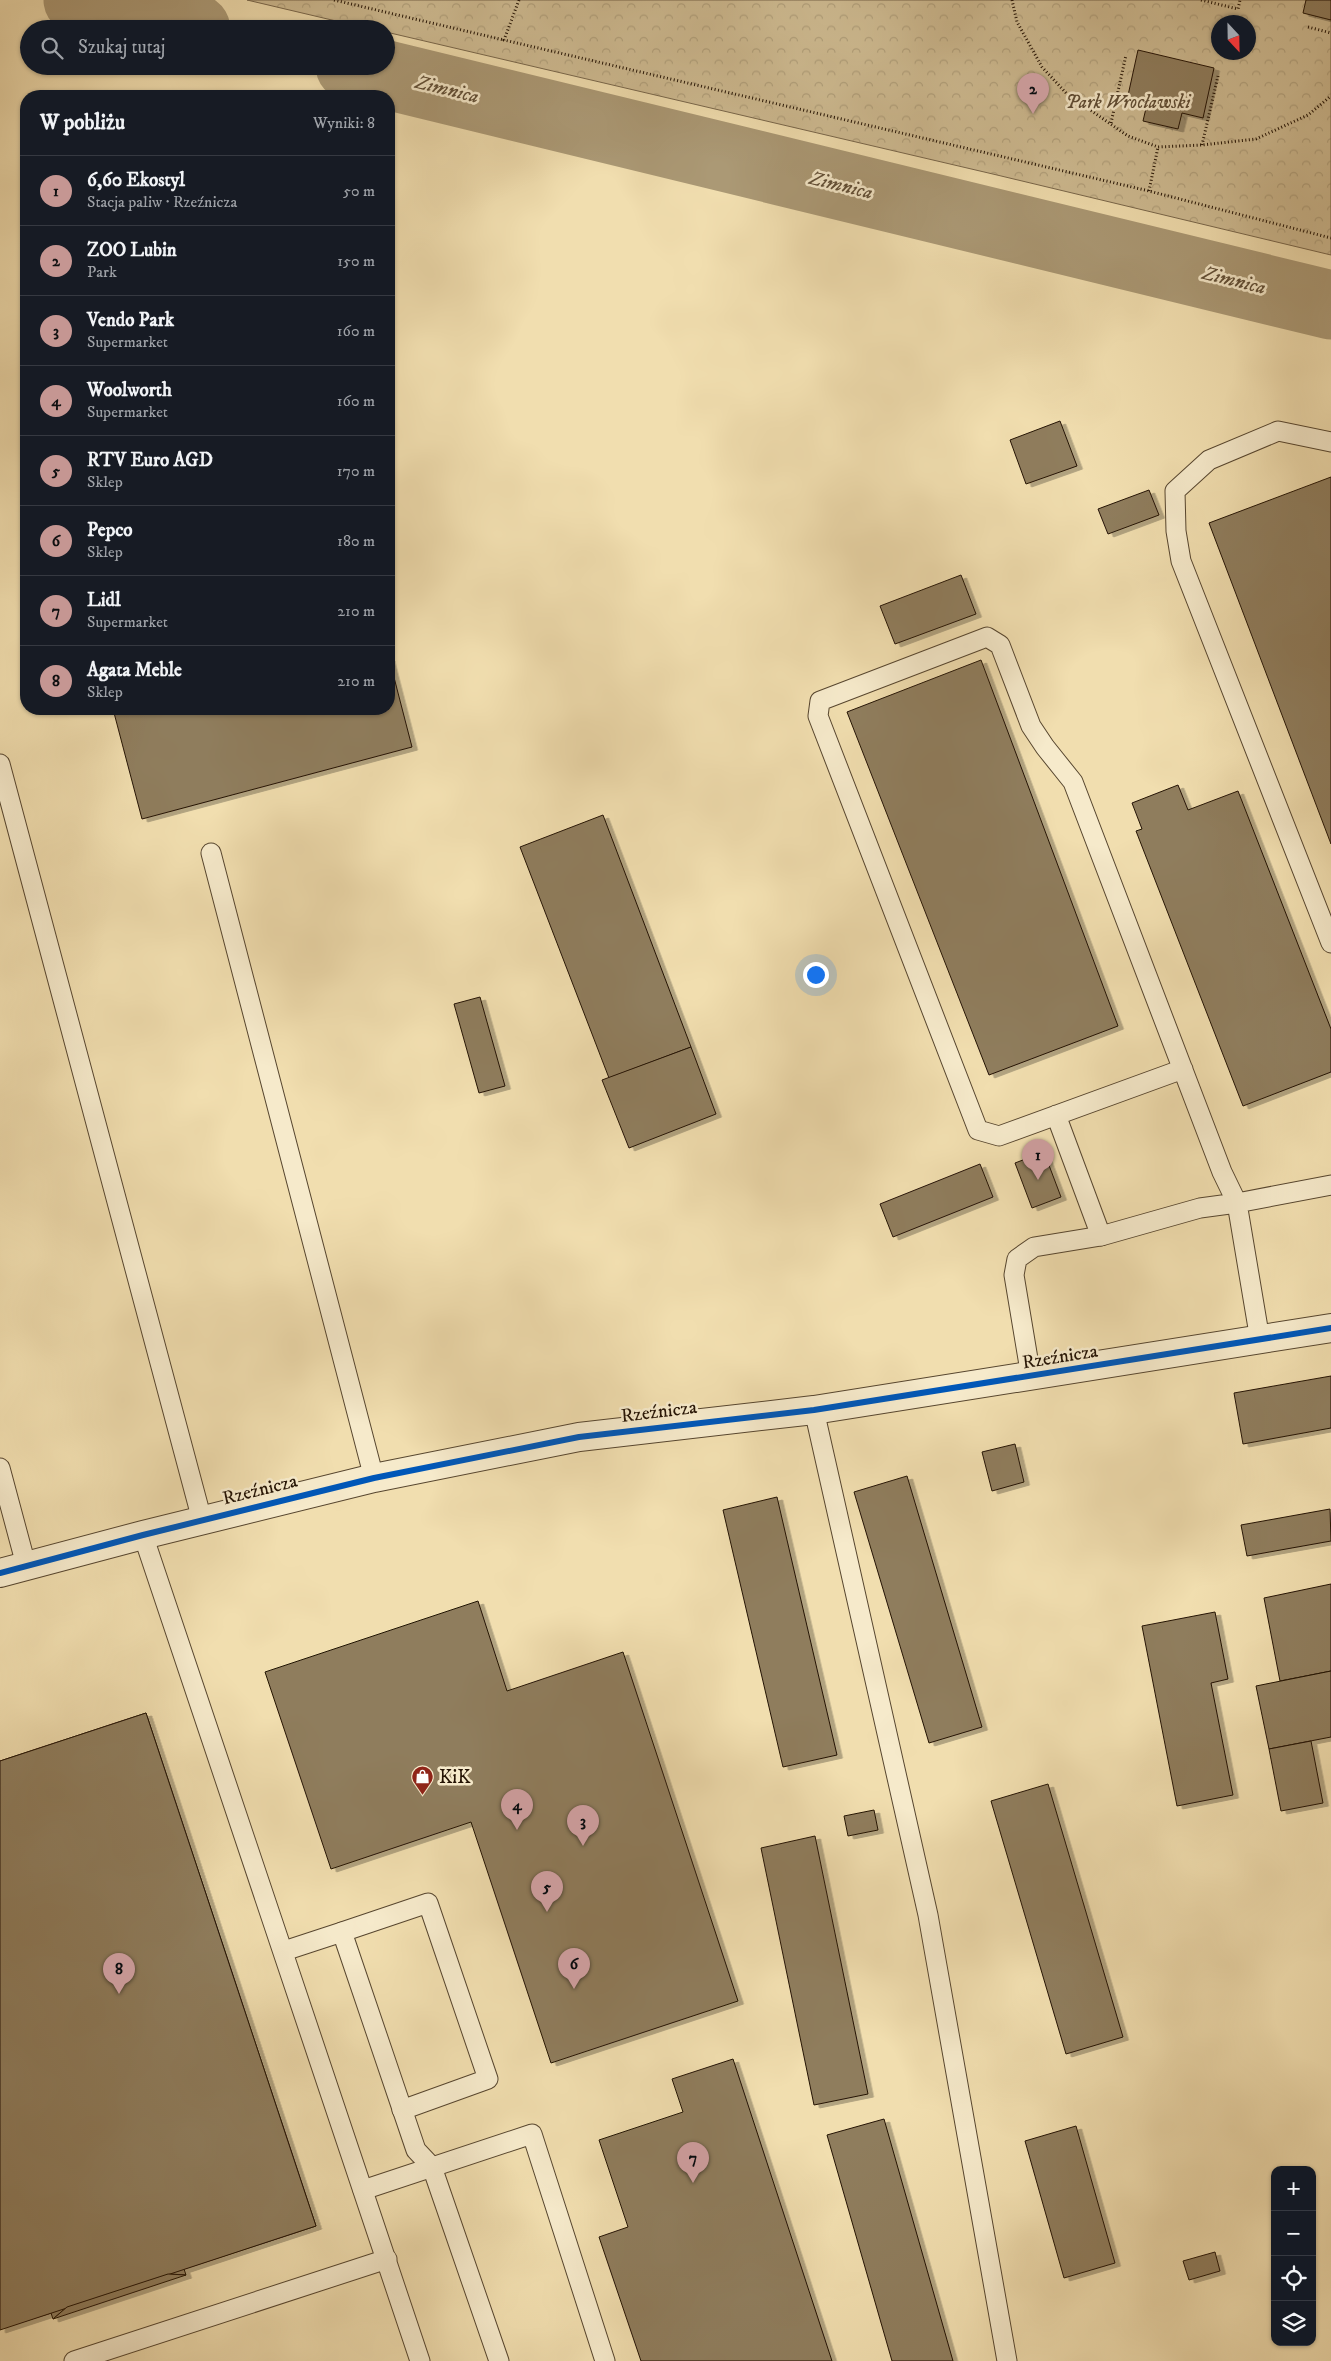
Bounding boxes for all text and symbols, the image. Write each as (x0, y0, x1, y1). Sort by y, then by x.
north arrow (1211, 15, 1256, 60)
search box (20, 20, 395, 75)
icon: search (38, 34, 66, 62)
text: Szukaj tutaj (78, 36, 165, 59)
water label: Zimnica (412, 70, 481, 110)
pin: 2 (1017, 73, 1049, 114)
park label: Park Wrocławski (1066, 91, 1191, 114)
text: W pobliżu (40, 110, 125, 136)
text: Wyniki: 8 (313, 113, 375, 133)
water label: Zimnica (806, 166, 875, 206)
text: 6,60 Ekostyl (87, 169, 185, 192)
text: 1 (53, 181, 59, 201)
text: 50 m (343, 181, 375, 201)
text: Stacja paliw · Rzeźnicza (87, 192, 237, 212)
text: ZOO Lubin (87, 239, 177, 262)
text: 2 (52, 251, 60, 271)
text: 150 m (337, 251, 375, 271)
water label: Zimnica (1199, 261, 1268, 301)
text: Park (87, 262, 117, 282)
text: Vendo Park (87, 309, 174, 332)
text: 3 (53, 321, 59, 341)
text: 160 m (337, 321, 375, 341)
text: Supermarket (87, 332, 168, 352)
text: Woolworth (87, 379, 172, 402)
text: 4 (51, 391, 61, 411)
text: 160 m (337, 391, 375, 411)
text: Supermarket (87, 402, 168, 422)
text: RTV Euro AGD (87, 449, 213, 472)
text: 5 (52, 461, 60, 481)
text: 170 m (337, 461, 375, 481)
text: Sklep (87, 472, 123, 492)
text: Pepco (87, 519, 133, 542)
text: 6 (52, 531, 60, 551)
text: 180 m (337, 531, 375, 551)
text: Sklep (87, 542, 123, 562)
text: Lidl (87, 589, 121, 612)
text: 7 (52, 601, 60, 621)
text: 210 m (337, 601, 375, 621)
text: Supermarket (87, 612, 168, 632)
text: Agata Meble (87, 659, 182, 682)
text: 8 (52, 671, 60, 691)
text: 210 m (337, 671, 375, 691)
text: Sklep (87, 682, 123, 702)
your location (803, 962, 829, 988)
pin: 1 (1022, 1139, 1054, 1180)
street label: Rzeźnicza (1021, 1340, 1099, 1374)
street label: Rzeźnicza (620, 1396, 698, 1428)
street label: Rzeźnicza (220, 1470, 300, 1510)
shop icon: KiK (411, 1765, 435, 1796)
place label: KiK (439, 1766, 471, 1789)
pin: 4 (501, 1789, 533, 1830)
pin: 3 (567, 1805, 599, 1846)
pin: 5 (531, 1871, 563, 1912)
pin: 6 (558, 1948, 590, 1989)
pin: 8 (103, 1953, 135, 1994)
pin: 7 (677, 2142, 709, 2183)
map controls (1271, 2166, 1316, 2346)
button: + (1271, 2166, 1316, 2211)
button: − (1271, 2211, 1316, 2256)
button: locate (1271, 2256, 1316, 2301)
button: layers (1271, 2301, 1316, 2346)

